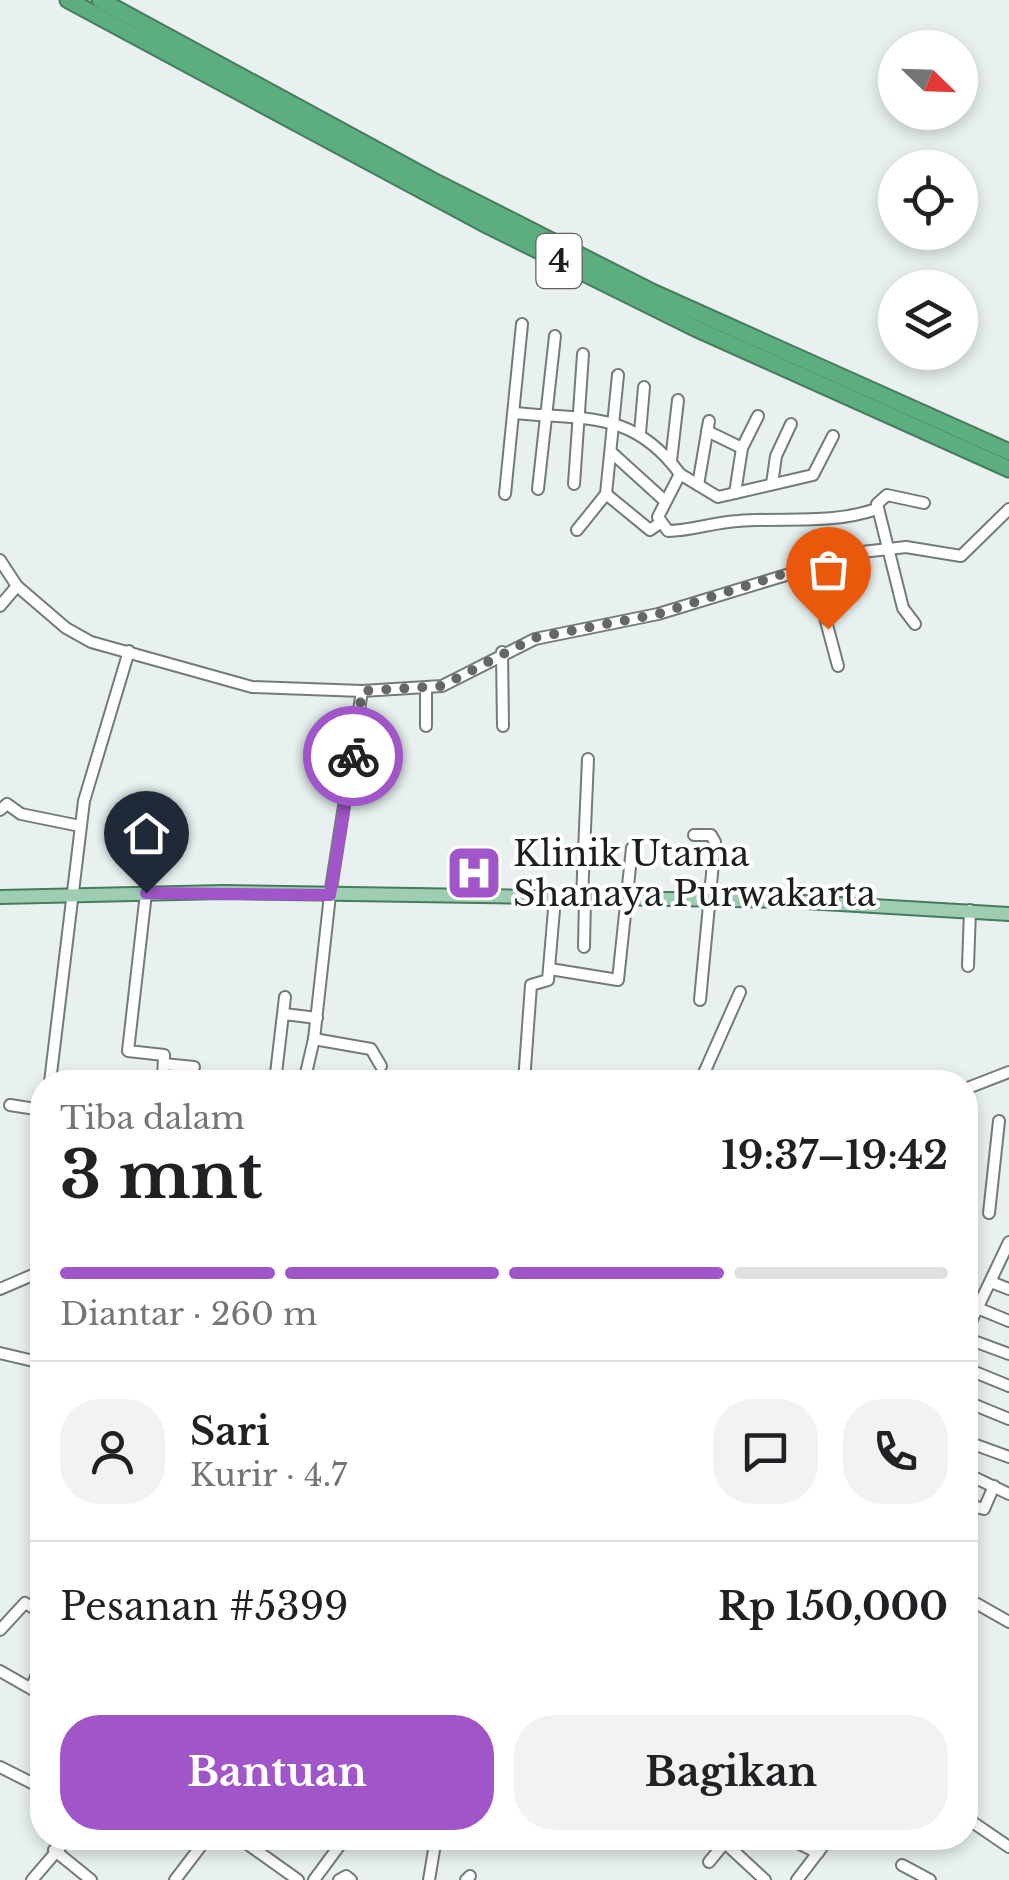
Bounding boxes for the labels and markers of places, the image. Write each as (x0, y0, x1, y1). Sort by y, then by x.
pin (786, 527, 871, 630)
pin (104, 791, 189, 894)
place label: Klinik Utama Shanaya Purwakarta (513, 832, 877, 915)
hospital icon: Klinik Utama Shanaya Purwakarta (444, 843, 504, 903)

